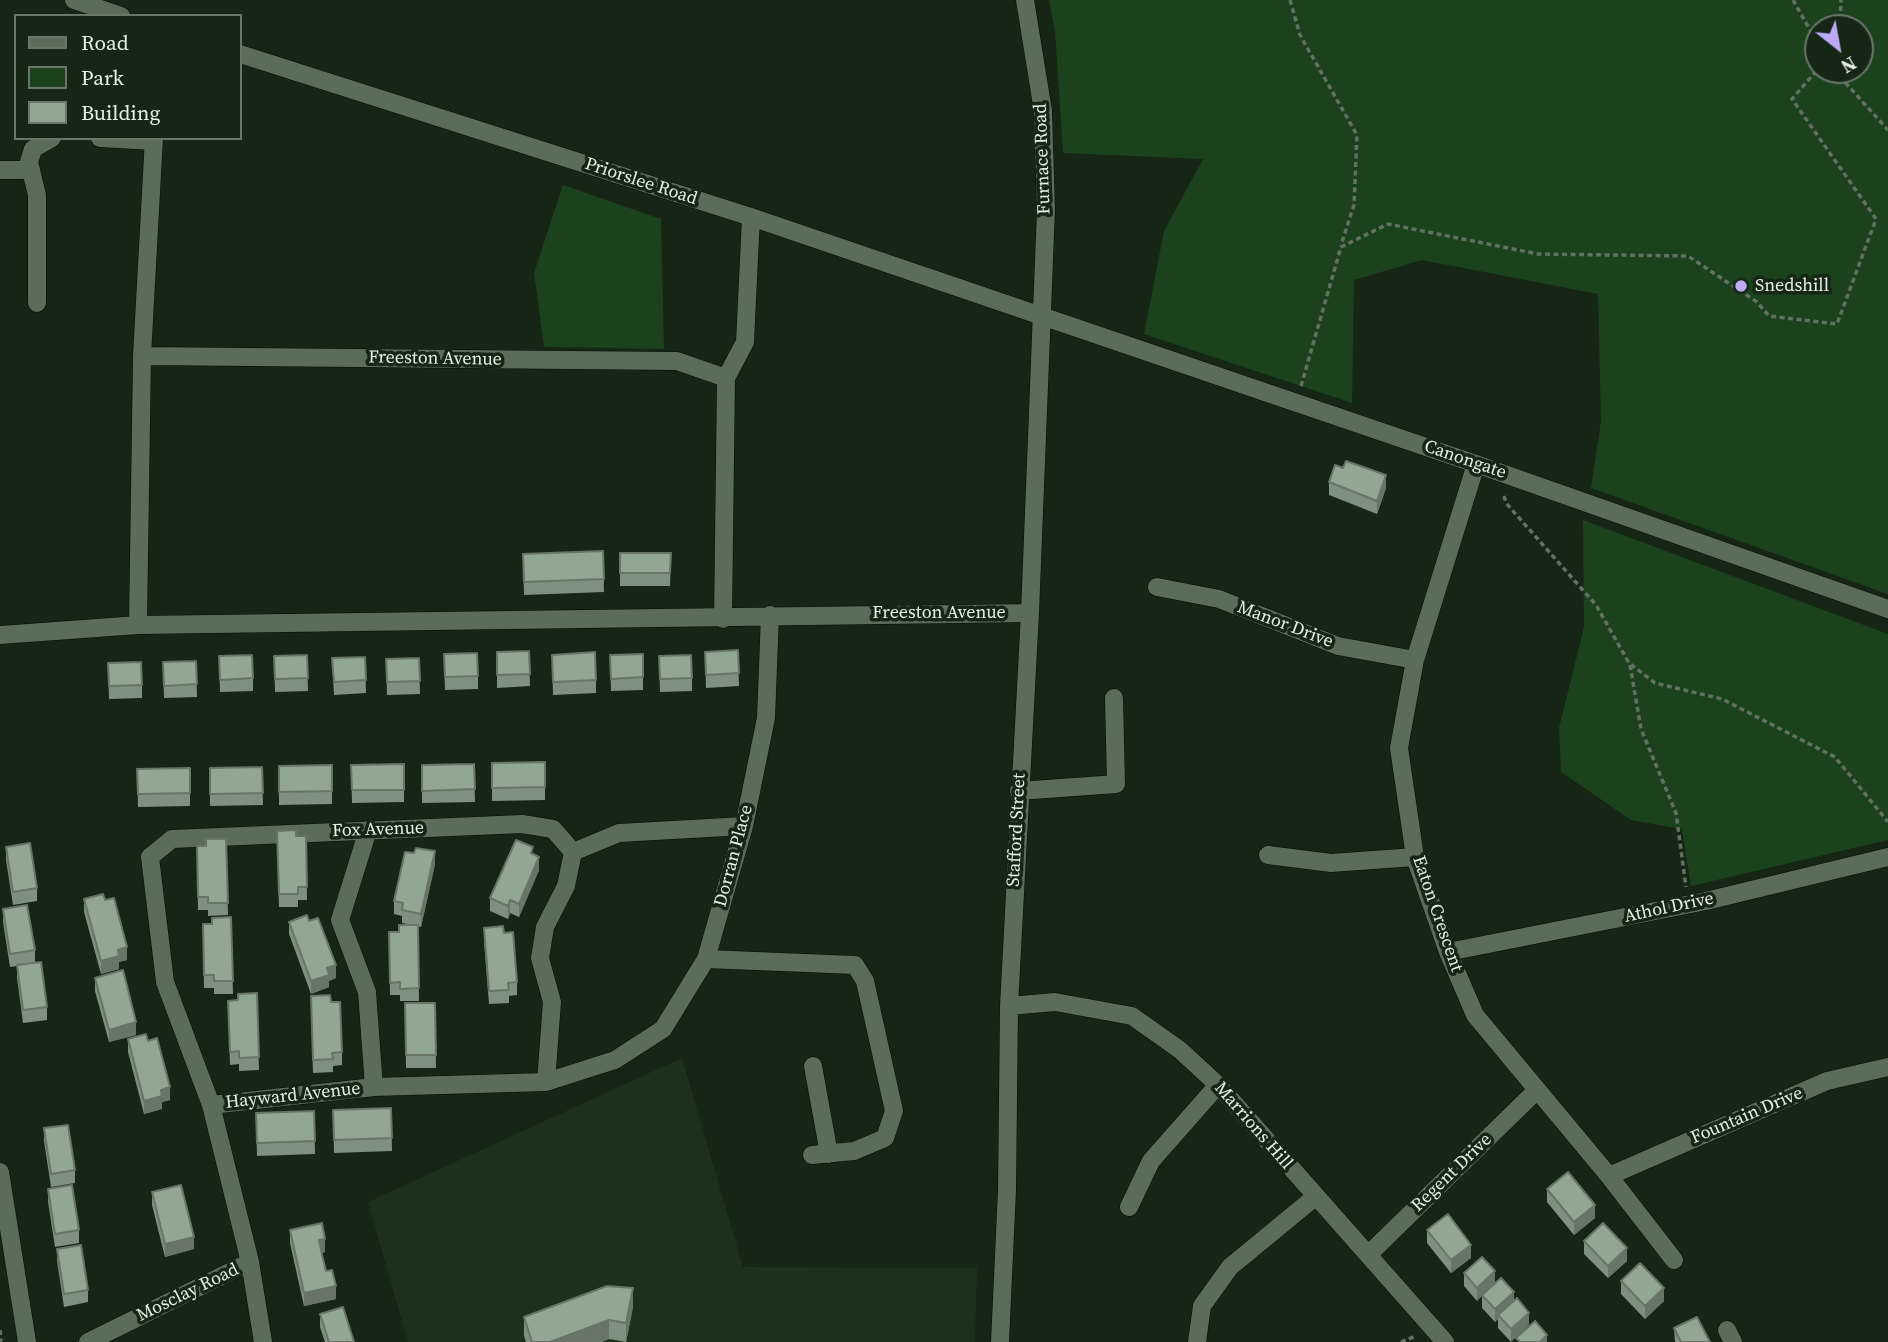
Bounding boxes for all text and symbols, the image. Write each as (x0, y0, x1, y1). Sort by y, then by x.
legend (14, 14, 242, 140)
north arrow (1804, 14, 1874, 84)
text: Road (81, 28, 129, 57)
text: N (1836, 51, 1861, 80)
text: Park (81, 63, 124, 92)
text: Building (81, 98, 160, 127)
street label: Furnace Road (1030, 103, 1056, 215)
street label: Priorslee Road (582, 154, 700, 210)
place label: Snedshill (1755, 275, 1829, 297)
marker: Snedshill (1733, 278, 1749, 294)
street label: Freeston Avenue (368, 347, 502, 371)
street label: Canongate (1421, 436, 1509, 484)
street label: Manor Drive (1234, 597, 1336, 653)
street label: Freeston Avenue (872, 602, 1006, 624)
street label: Stafford Street (1003, 773, 1031, 887)
street label: Dorran Place (710, 803, 758, 909)
street label: Fox Avenue (332, 818, 424, 842)
street label: Eaton Crescent (1407, 853, 1467, 975)
street label: Athol Drive (1622, 888, 1716, 928)
street label: Hayward Avenue (224, 1078, 362, 1114)
street label: Marrions Hill (1209, 1078, 1297, 1174)
street label: Fountain Drive (1688, 1083, 1806, 1149)
street label: Regent Drive (1407, 1129, 1497, 1217)
street label: Mosclay Road (134, 1259, 242, 1327)

